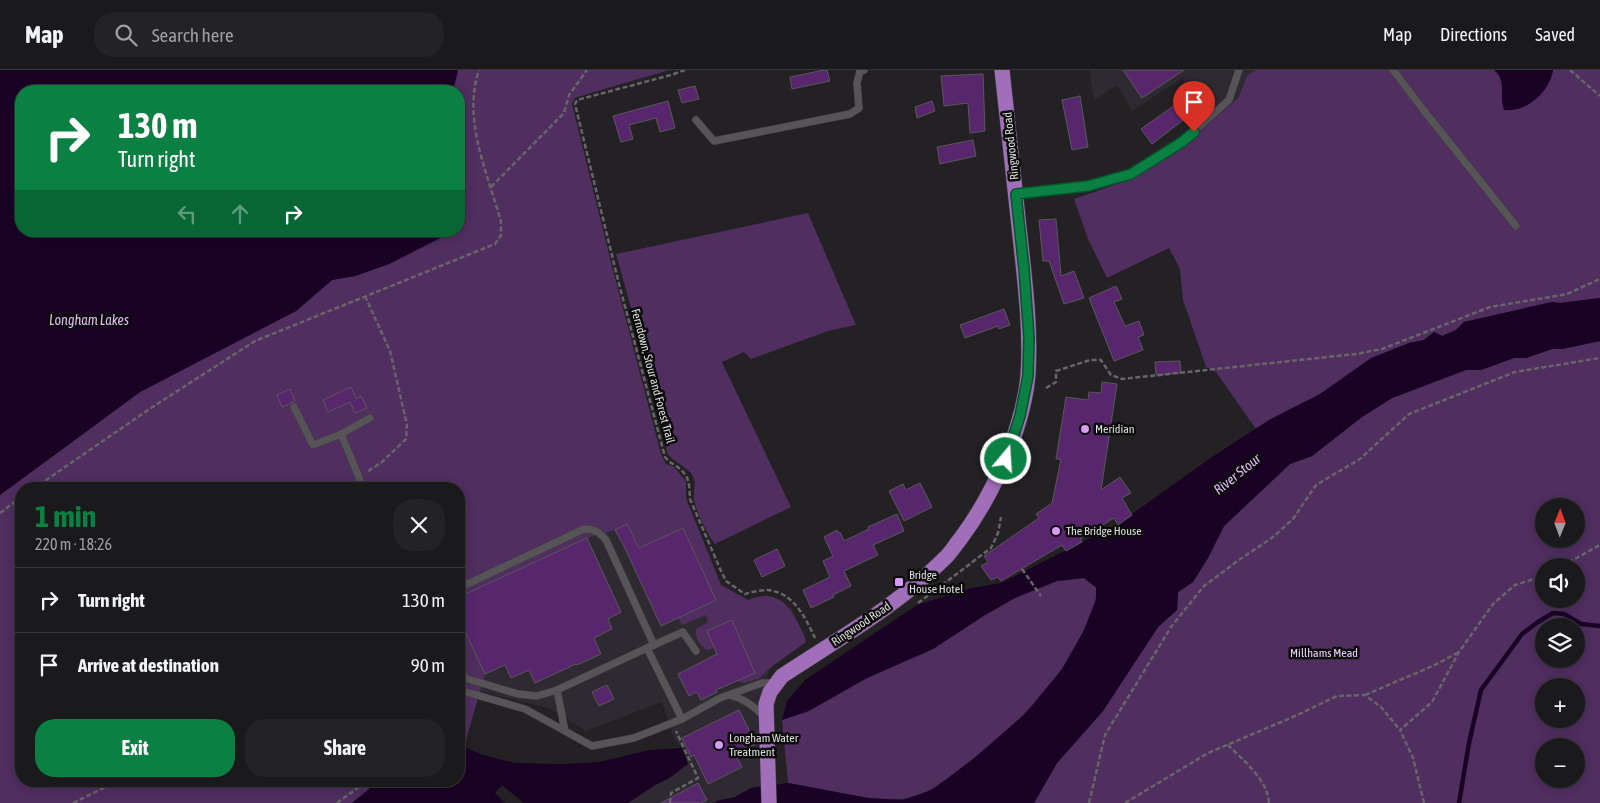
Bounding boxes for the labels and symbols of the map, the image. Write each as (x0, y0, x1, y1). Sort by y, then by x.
pin (1173, 81, 1215, 132)
street label: Ringwood Road (1000, 111, 1022, 181)
street label: Ferndown, Stour and Forest Trail (628, 307, 678, 446)
water label: Longham Lakes (49, 312, 129, 328)
place label: Meridian (1095, 422, 1135, 436)
marker: Meridian (1079, 423, 1091, 435)
position arrow (979, 432, 1031, 484)
water label: River Stour (1210, 450, 1264, 498)
north arrow (1535, 498, 1585, 548)
place label: The Bridge House (1066, 524, 1142, 538)
marker: The Bridge House (1050, 525, 1062, 537)
place label: Bridge House Hotel (909, 568, 964, 596)
marker: Bridge House Hotel (893, 576, 905, 588)
street label: Ringwood Road (829, 599, 893, 649)
park label: Millhams Mead (1290, 646, 1358, 660)
place label: Longham Water Treatment (729, 731, 799, 759)
marker: Longham Water Treatment (713, 739, 725, 751)

